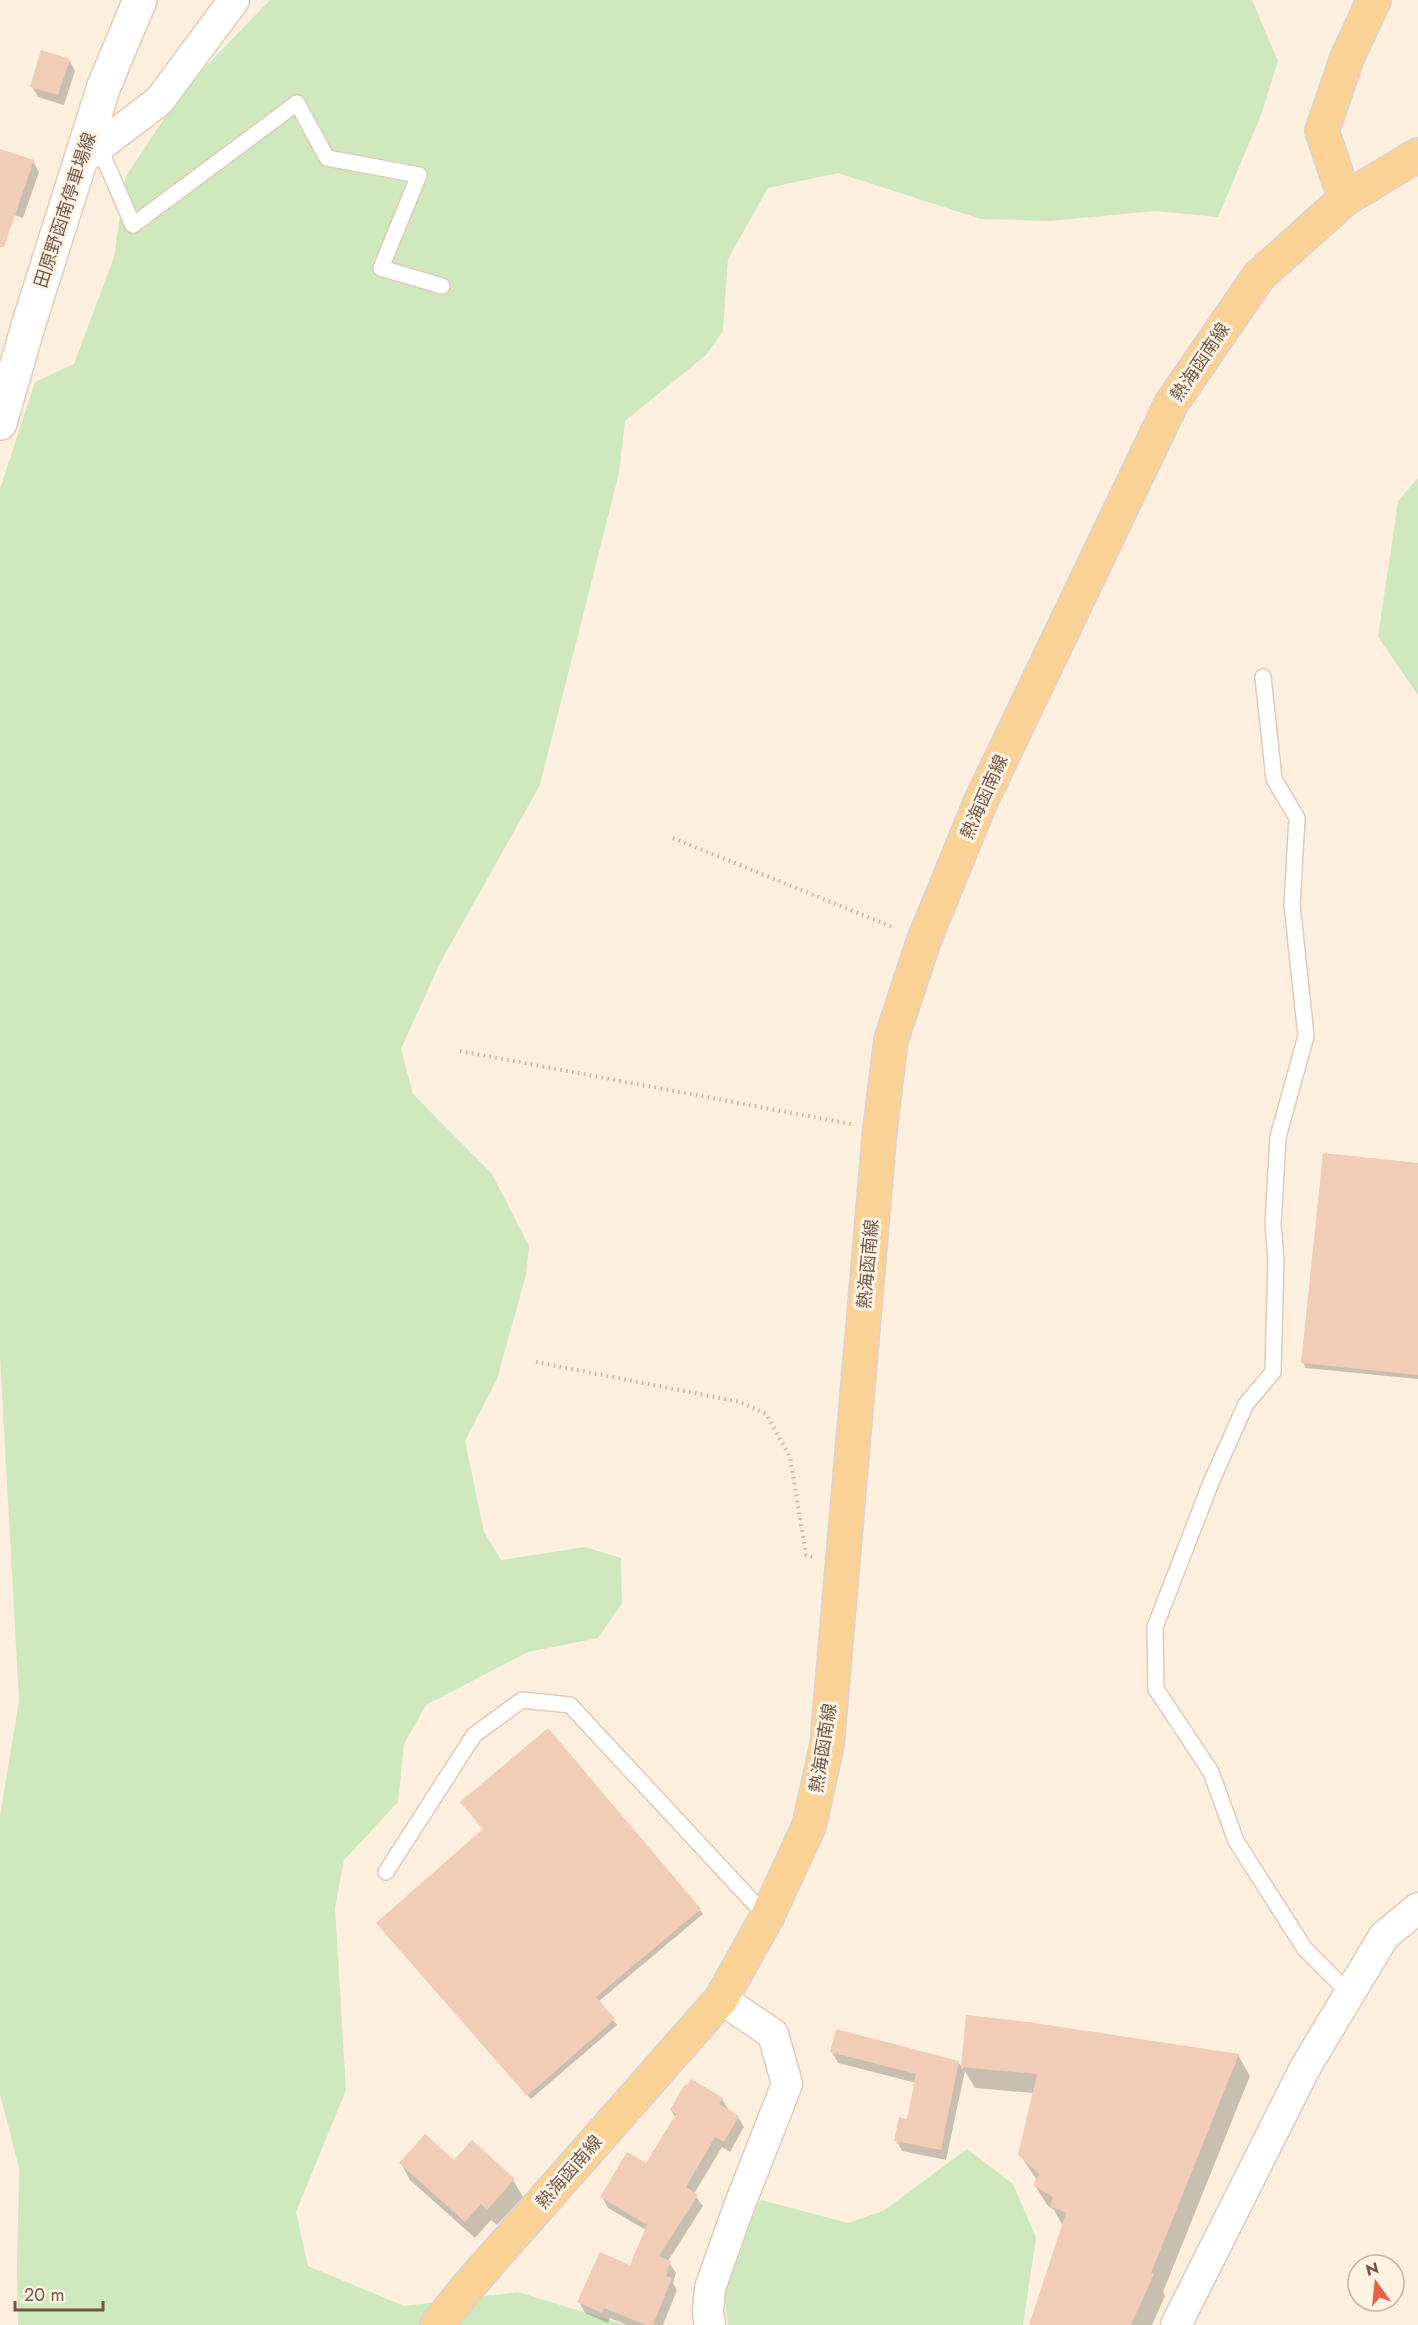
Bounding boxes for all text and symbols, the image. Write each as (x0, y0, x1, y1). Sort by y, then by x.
street label: 田原野函南停車場線 (28, 129, 102, 291)
street label: 熱海函南線 (1164, 317, 1236, 407)
street label: 熱海函南線 (954, 751, 1014, 843)
street label: 熱海函南線 (851, 1218, 885, 1310)
street label: 熱海函南線 (803, 1702, 843, 1794)
street label: 熱海函南線 (530, 2130, 608, 2214)
north arrow (1346, 2253, 1406, 2313)
text: N (1363, 2256, 1381, 2282)
scale bar (15, 2274, 104, 2312)
text: 20 m (24, 2282, 64, 2308)

